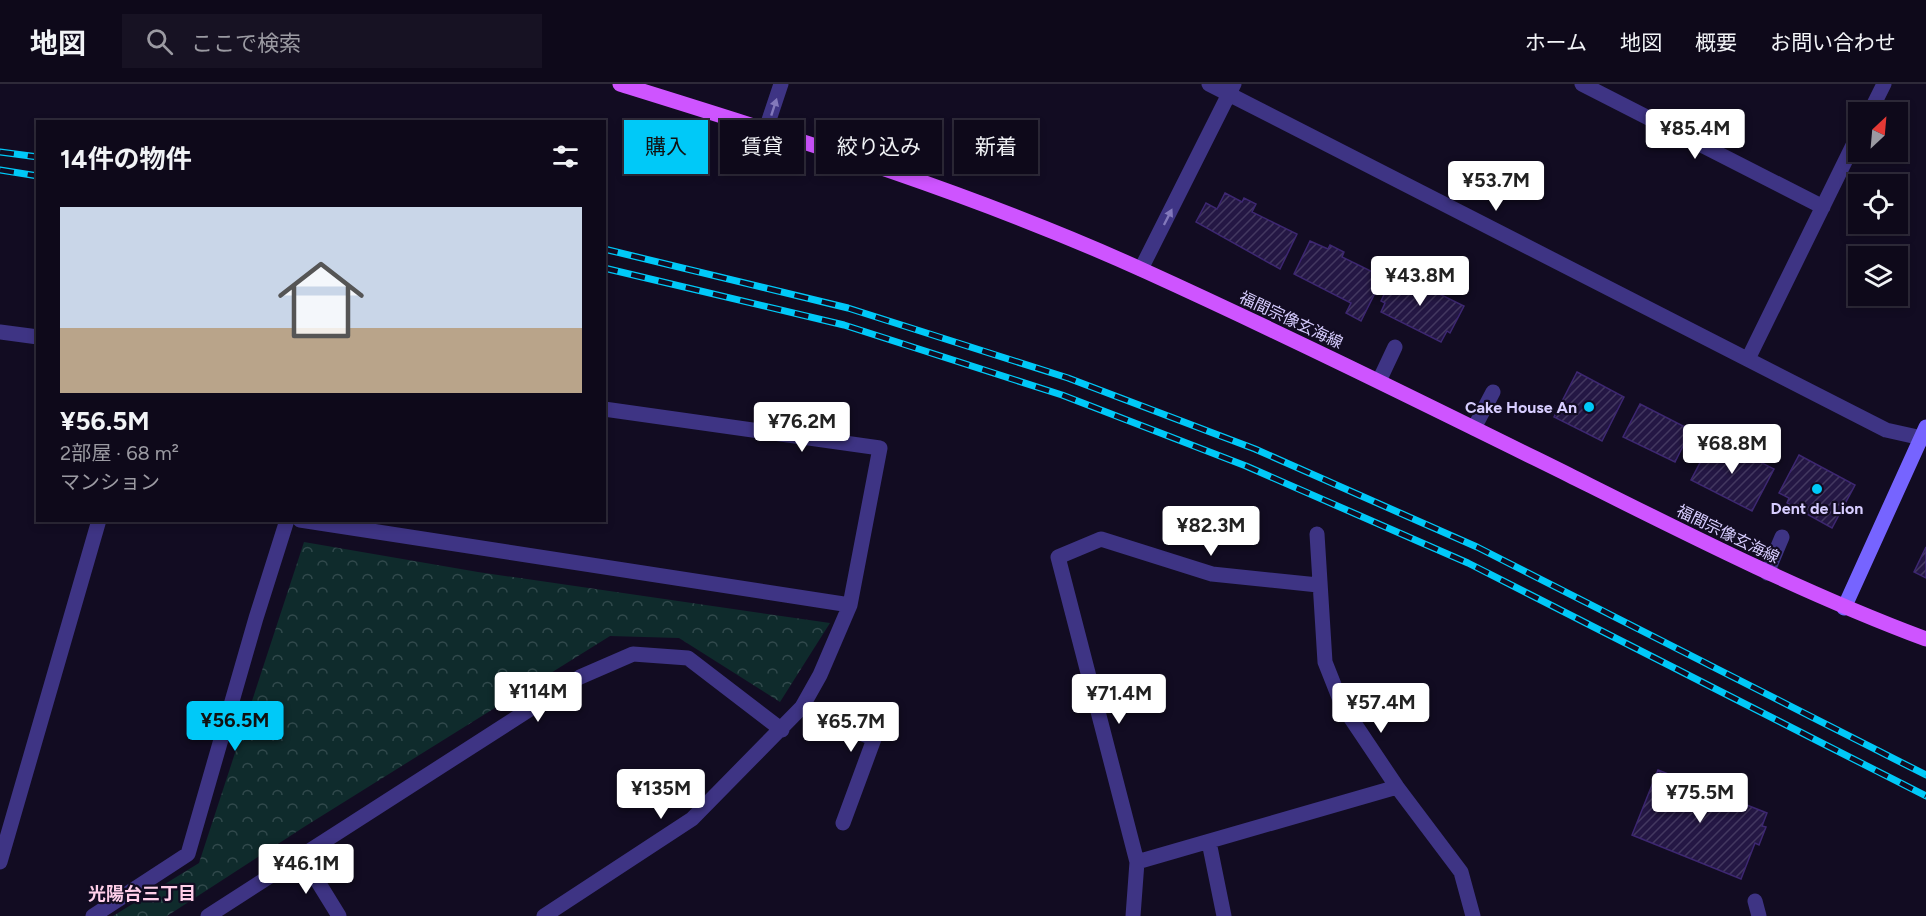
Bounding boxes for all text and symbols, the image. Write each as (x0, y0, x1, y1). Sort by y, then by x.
search box (122, 14, 542, 68)
icon: search (143, 25, 176, 58)
text: 地図 (30, 26, 86, 60)
text: ここで検索 (191, 30, 301, 57)
text: ホーム (1525, 30, 1587, 55)
text: 地図 (1620, 30, 1662, 55)
text: 概要 (1695, 30, 1737, 55)
text: お問い合わせ (1770, 30, 1896, 55)
one-way arrow (769, 98, 779, 116)
north arrow (1848, 102, 1908, 162)
map controls (1848, 102, 1908, 306)
pin: ¥85.4M (1646, 109, 1744, 160)
text: ¥85.4M (1660, 116, 1730, 140)
chip: 購入 (624, 120, 708, 174)
chip: 賃貸 (720, 120, 804, 174)
chip: 絞り込み (816, 120, 942, 174)
chip: 新着 (954, 120, 1038, 174)
icon: filters (549, 140, 582, 173)
text: 14件の物件 (60, 143, 191, 175)
pin: ¥53.7M (1447, 161, 1545, 212)
text: ¥53.7M (1462, 168, 1530, 192)
button: locate (1848, 174, 1908, 234)
one-way arrow (1163, 208, 1172, 225)
icon: home (267, 246, 375, 354)
button: layers (1848, 246, 1908, 306)
pin: ¥43.8M (1371, 256, 1469, 307)
text: ¥43.8M (1385, 263, 1455, 287)
street label: 福間宗像玄海線 (1236, 288, 1346, 352)
place label: Cake House An (1465, 398, 1577, 417)
marker: Cake House An (1582, 400, 1596, 414)
pin: ¥76.2M (753, 402, 851, 453)
text: ¥56.5M (60, 405, 150, 437)
text: ¥76.2M (768, 409, 836, 433)
pin: ¥68.8M (1683, 424, 1781, 475)
text: ¥68.8M (1697, 431, 1767, 455)
text: 2部屋 · 68 m² (60, 441, 179, 465)
text: マンション (60, 470, 160, 494)
marker: Dent de Lion (1810, 482, 1824, 496)
place label: Dent de Lion (1771, 499, 1863, 518)
street label: 福間宗像玄海線 (1673, 501, 1783, 567)
pin: ¥82.3M (1162, 506, 1260, 557)
text: ¥82.3M (1177, 513, 1245, 537)
pin: ¥114M (496, 672, 580, 723)
pin: ¥71.4M (1070, 674, 1168, 725)
text: ¥114M (509, 679, 567, 703)
text: ¥71.4M (1086, 681, 1152, 705)
pin: ¥57.4M (1332, 683, 1430, 734)
text: ¥57.4M (1346, 690, 1416, 714)
pin: ¥56.5M (186, 701, 284, 752)
pin: ¥65.7M (802, 702, 900, 753)
text: ¥56.5M (201, 708, 269, 732)
text: ¥65.7M (817, 709, 885, 733)
pin: ¥135M (619, 769, 703, 820)
pin: ¥75.5M (1651, 773, 1749, 824)
text: ¥135M (631, 776, 691, 800)
text: ¥75.5M (1666, 780, 1734, 804)
pin: ¥46.1M (257, 844, 355, 895)
text: ¥46.1M (273, 851, 339, 875)
district label: 光陽台三丁目 (88, 883, 196, 905)

